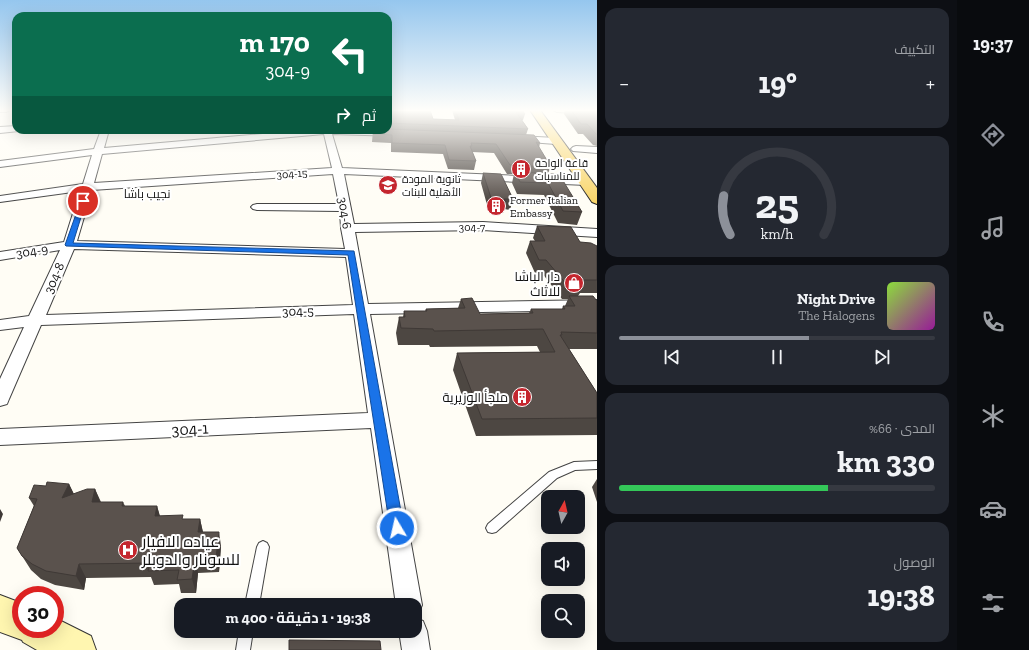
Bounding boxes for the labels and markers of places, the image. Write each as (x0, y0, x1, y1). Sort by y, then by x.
place label: قاعة الواحة للمناسبات (535, 157, 588, 183)
building icon: قاعة الواحة للمناسبات (510, 158, 532, 180)
place label: ثانوية المودة الأهلية للبنات (402, 173, 461, 199)
school or university icon: ثانوية المودة الأهلية للبنات (377, 174, 399, 196)
pin (66, 184, 100, 218)
place label: Former Italian Embassy (510, 194, 579, 220)
building icon: Former Italian Embassy (485, 195, 507, 217)
place label: دار الباشا للاثاث (515, 269, 560, 299)
shop icon: دار الباشا للاثاث (563, 272, 585, 294)
building icon: ملجأ الوزيرية (511, 386, 533, 408)
place label: ملجأ الوزيرية (443, 389, 508, 405)
place label: عياده الافيار للسونار والدوبلر (141, 532, 240, 569)
hospital icon: عياده الافيار للسونار والدوبلر (117, 539, 139, 561)

